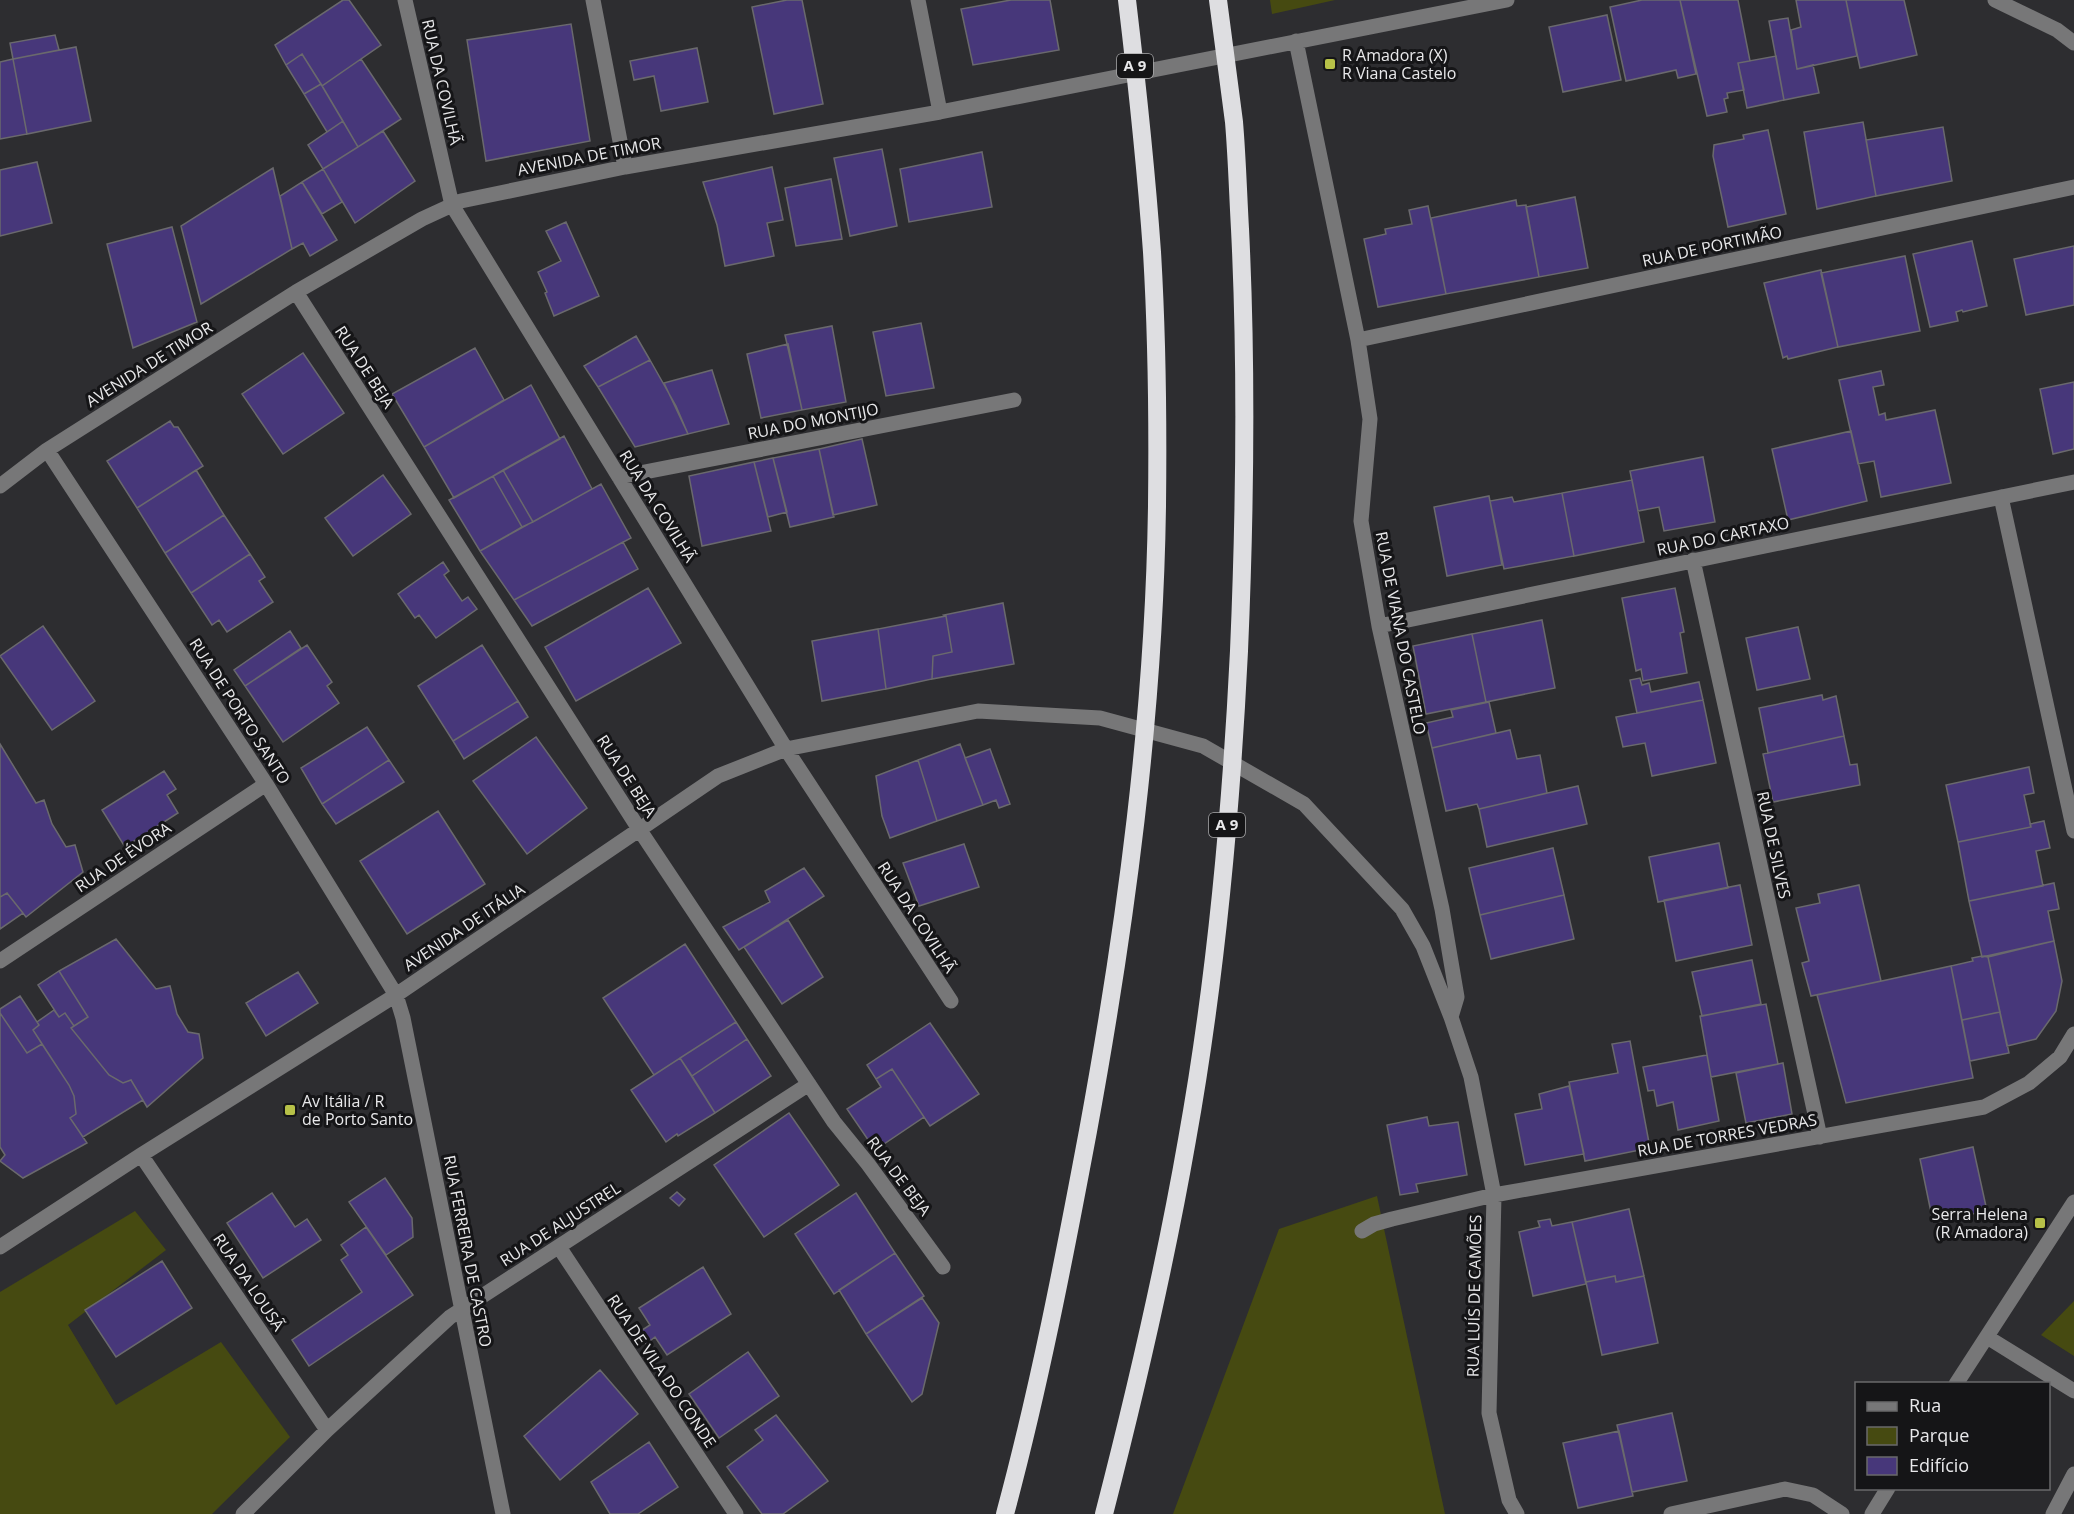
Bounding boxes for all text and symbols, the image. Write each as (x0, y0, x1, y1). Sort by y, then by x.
street label: RUA DA COVILHÃ (417, 17, 467, 148)
place label: R Amadora (X) R Viana Castelo (1342, 44, 1456, 84)
road number: A 9 (1117, 54, 1153, 78)
marker: R Amadora (X) R Viana Castelo (1323, 57, 1337, 71)
street label: AVENIDA DE TIMOR (515, 131, 663, 181)
street label: RUA DE PORTIMÃO (1640, 220, 1784, 272)
street label: AVENIDA DE TIMOR (81, 316, 217, 412)
street label: RUA DE BEJA (330, 322, 400, 413)
street label: RUA DO MONTIJO (746, 398, 880, 444)
street label: RUA DA COVILHÃ (615, 446, 702, 567)
street label: RUA DO CARTAXO (1655, 511, 1791, 561)
street label: RUA DE VIANA DO CASTELO (1370, 530, 1432, 736)
street label: RUA DE PORTO SANTO (184, 634, 296, 788)
street label: RUA DE BEJA (592, 731, 662, 822)
street label: RUA DE SILVES (1752, 789, 1796, 901)
road number: A 9 (1209, 813, 1245, 837)
street label: RUA DE ÉVORA (71, 816, 176, 897)
street label: RUA DA COVILHÃ (873, 857, 962, 978)
street label: AVENIDA DE ITÁLIA (399, 878, 530, 976)
place label: Av Itália / R de Porto Santo (302, 1090, 413, 1130)
marker: Av Itália / R de Porto Santo (283, 1103, 297, 1117)
street label: RUA DE TORRES VEDRAS (1635, 1108, 1819, 1162)
street label: RUA DE BEJA (862, 1132, 937, 1221)
street label: RUA FERREIRA DE CASTRO (439, 1153, 497, 1349)
street label: RUA DE ALJUSTREL (495, 1177, 625, 1271)
place label: Serra Helena (R Amadora) (1932, 1203, 2028, 1243)
street label: RUA LUÍS DE CAMÕES (1462, 1214, 1486, 1377)
marker: Serra Helena (R Amadora) (2033, 1216, 2047, 1230)
street label: RUA DA LOUSÃ (208, 1229, 290, 1336)
street label: RUA DE VILA DO CONDE (602, 1290, 722, 1452)
legend (1855, 1382, 2050, 1490)
text: Rua (1909, 1393, 1941, 1417)
text: Parque (1909, 1423, 1969, 1447)
text: Edifício (1909, 1453, 1969, 1477)

